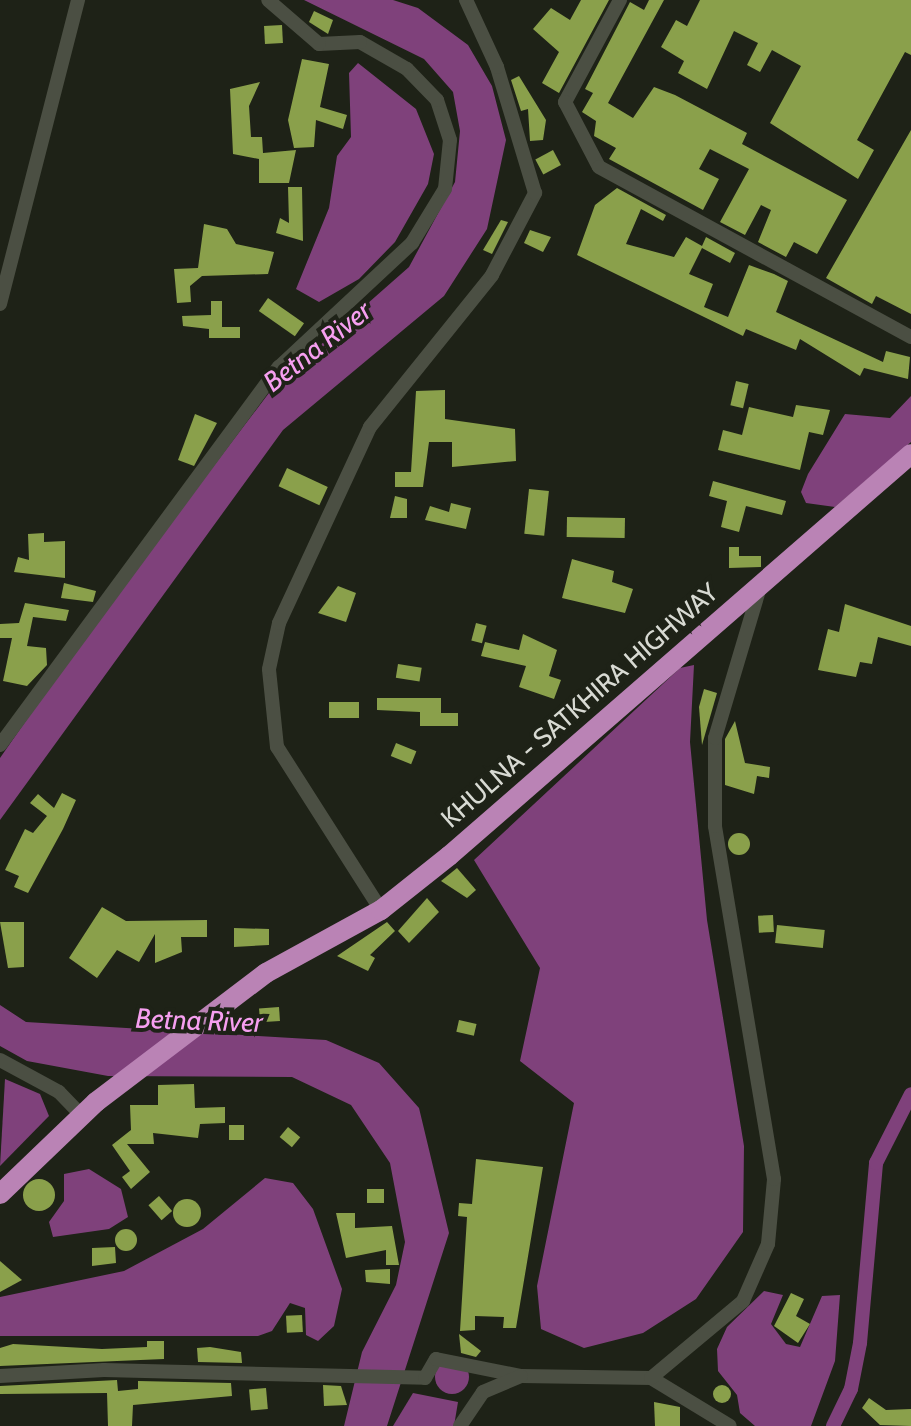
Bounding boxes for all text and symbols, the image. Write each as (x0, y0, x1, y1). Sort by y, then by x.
water label: Betna River (256, 293, 378, 399)
street label: KHULNA - SATKHIRA HIGHWAY (435, 577, 725, 835)
water label: Betna River (135, 1001, 263, 1039)

